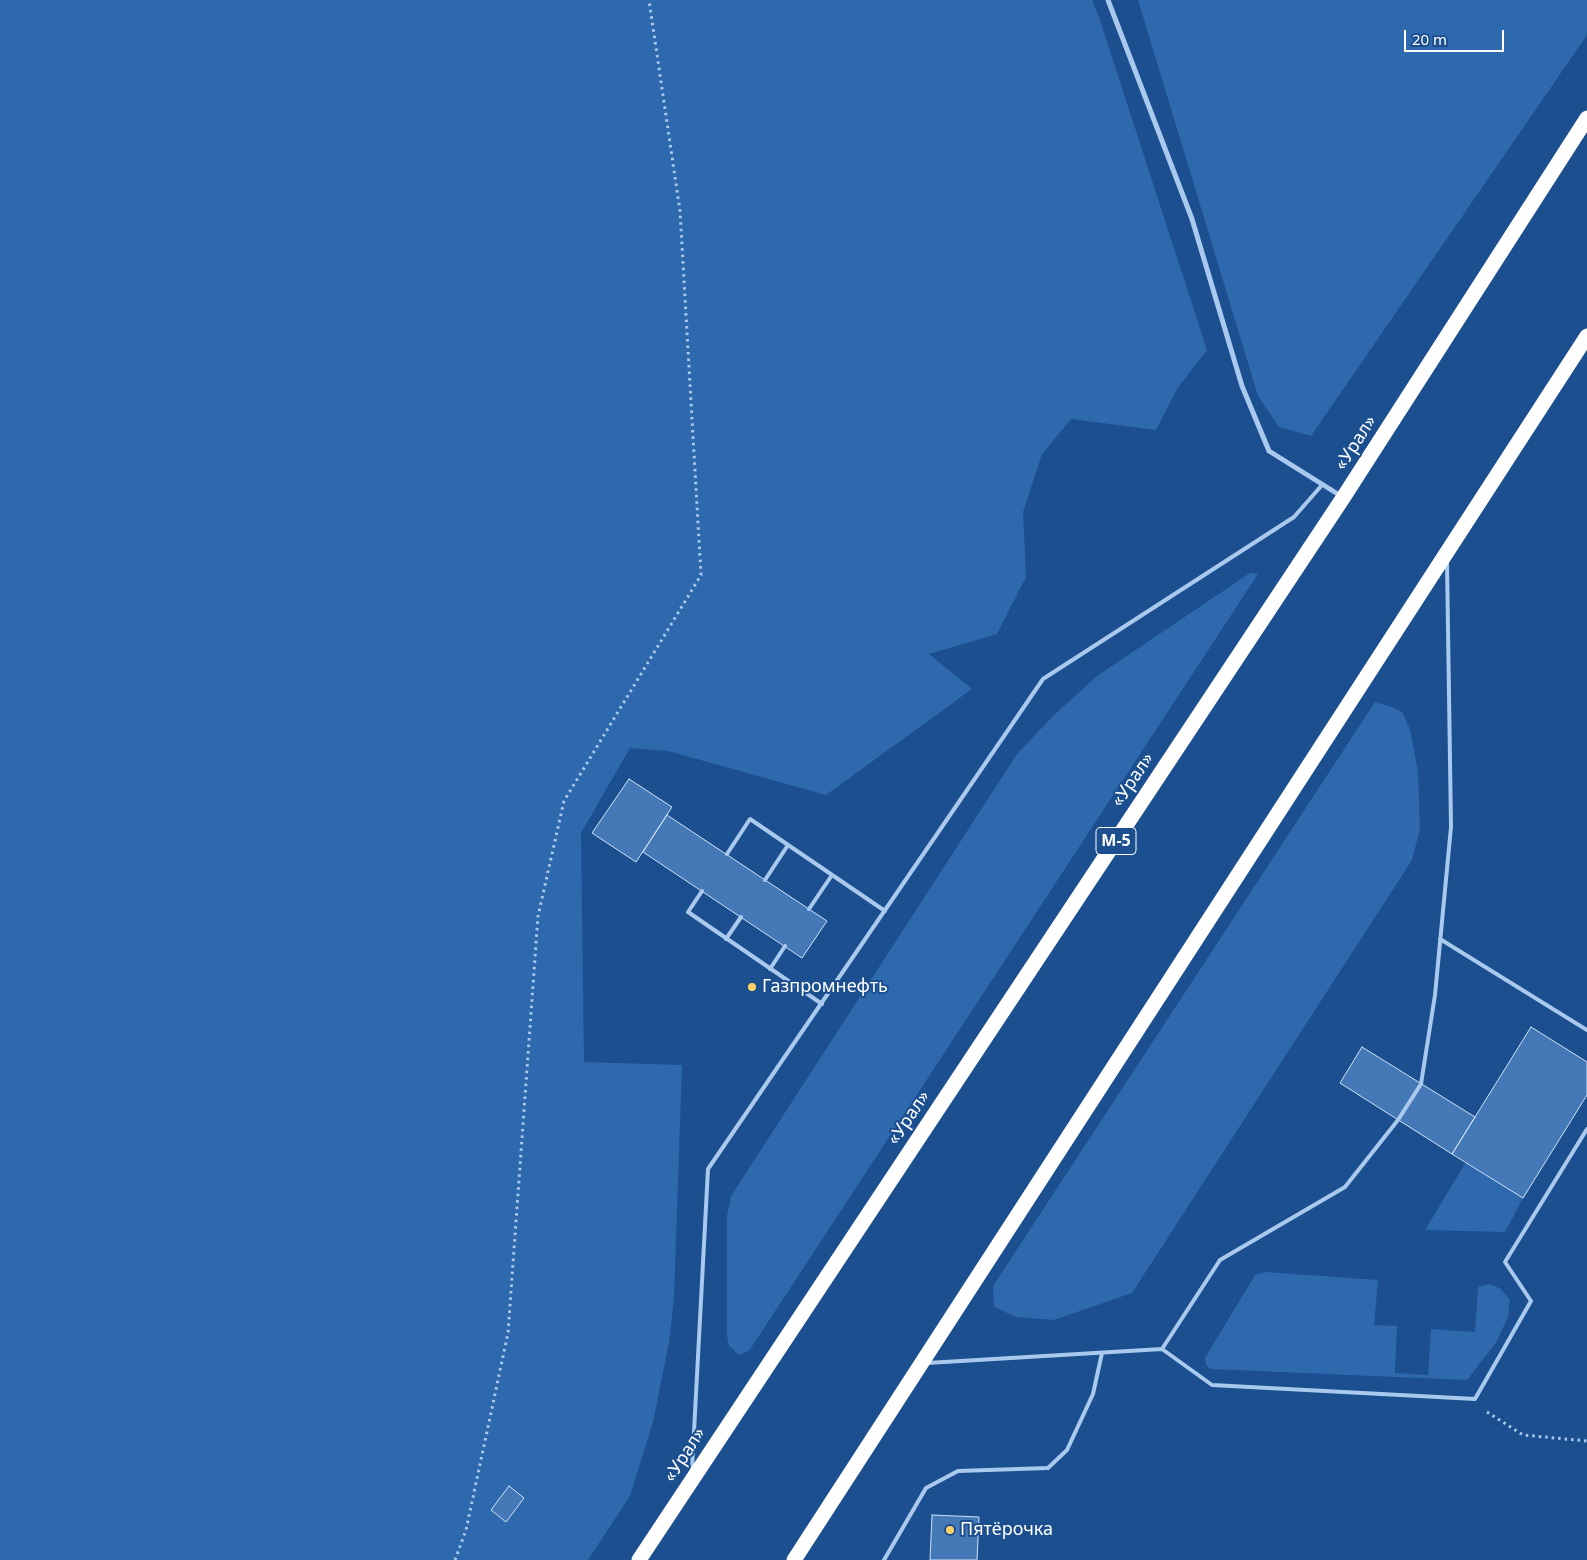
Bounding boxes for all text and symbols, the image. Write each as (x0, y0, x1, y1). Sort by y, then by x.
scale bar (1407, 20, 1507, 52)
text: 20 m (1412, 29, 1447, 49)
street label: «Урал» (1330, 412, 1382, 474)
street label: «Урал» (1107, 749, 1159, 811)
road number: М-5 (1096, 828, 1136, 854)
place label: Газпромнефть (762, 976, 888, 998)
marker: Газпромнефть (746, 981, 758, 993)
street label: «Урал» (883, 1087, 935, 1149)
street label: «Урал» (659, 1424, 711, 1486)
place label: Пятёрочка (960, 1519, 1053, 1541)
marker: Пятёрочка (944, 1524, 956, 1536)

